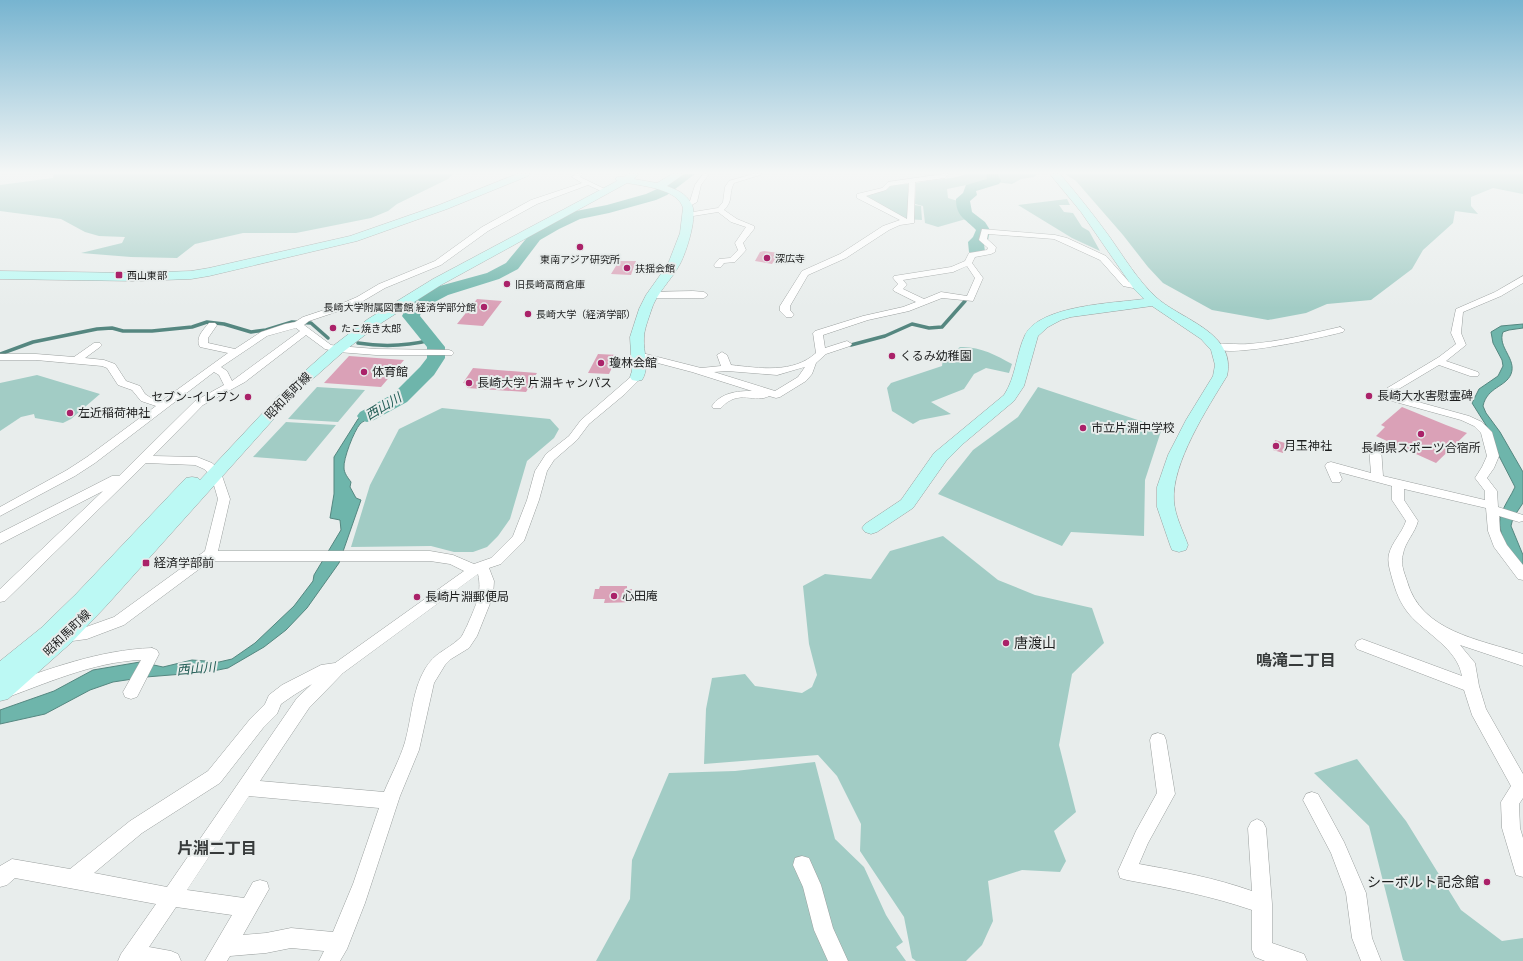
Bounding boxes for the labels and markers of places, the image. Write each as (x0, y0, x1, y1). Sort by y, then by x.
marker: 東南アジア研究所 (575, 242, 585, 252)
place label: 深広寺 (775, 252, 805, 266)
place label: 東南アジア研究所 (540, 253, 620, 267)
marker: 深広寺 (762, 253, 772, 263)
place label: 扶揺会館 (635, 262, 675, 276)
marker: 扶揺会館 (622, 263, 632, 273)
place label: 西山東部 (127, 269, 167, 283)
marker: 西山東部 (114, 270, 124, 280)
place label: 旧長崎高商倉庫 (515, 278, 585, 292)
marker: 旧長崎高商倉庫 (502, 279, 512, 289)
place label: 長崎大学附属図書館 経済学部分館 (323, 301, 476, 315)
marker: 長崎大学附属図書館 経済学部分館 (479, 302, 489, 312)
place label: 長崎大学（経済学部） (536, 308, 636, 322)
marker: 長崎大学（経済学部） (523, 309, 533, 319)
place label: たこ焼き太郎 (341, 322, 401, 336)
marker: たこ焼き太郎 (328, 323, 338, 333)
place label: くるみ幼稚園 (900, 348, 972, 364)
marker: くるみ幼稚園 (887, 351, 897, 361)
place label: 瓊林会館 (609, 355, 657, 371)
marker: 瓊林会館 (596, 358, 606, 368)
place label: 体育館 (372, 364, 408, 380)
marker: 体育館 (359, 367, 369, 377)
place label: 長崎大学 片淵キャンパス (477, 375, 612, 391)
marker: 長崎大学 片淵キャンパス (464, 378, 474, 388)
place label: 長崎大水害慰霊碑 (1377, 388, 1473, 404)
place label: セブン-イレブン (151, 389, 240, 405)
marker: 長崎大水害慰霊碑 (1364, 391, 1374, 401)
marker: セブン-イレブン (243, 392, 253, 402)
place label: 左近稲荷神社 (78, 405, 150, 421)
marker: 左近稲荷神社 (65, 408, 75, 418)
place label: 市立片淵中学校 (1091, 420, 1175, 436)
marker: 市立片淵中学校 (1078, 423, 1088, 433)
marker: 長崎県スポーツ合宿所 (1416, 429, 1426, 439)
place label: 月玉神社 (1284, 438, 1332, 454)
place label: 長崎県スポーツ合宿所 (1361, 440, 1481, 456)
marker: 月玉神社 (1271, 441, 1281, 451)
place label: 経済学部前 (154, 555, 214, 571)
marker: 経済学部前 (141, 558, 151, 568)
place label: 心田庵 (622, 588, 658, 604)
place label: 長崎片淵郵便局 (425, 589, 509, 605)
marker: 心田庵 (609, 591, 619, 601)
marker: 長崎片淵郵便局 (412, 592, 422, 602)
place label: 唐渡山 (1014, 634, 1056, 653)
marker: 唐渡山 (1001, 638, 1011, 648)
place label: シーボルト記念館 (1367, 873, 1479, 892)
marker: シーボルト記念館 (1482, 877, 1492, 887)

